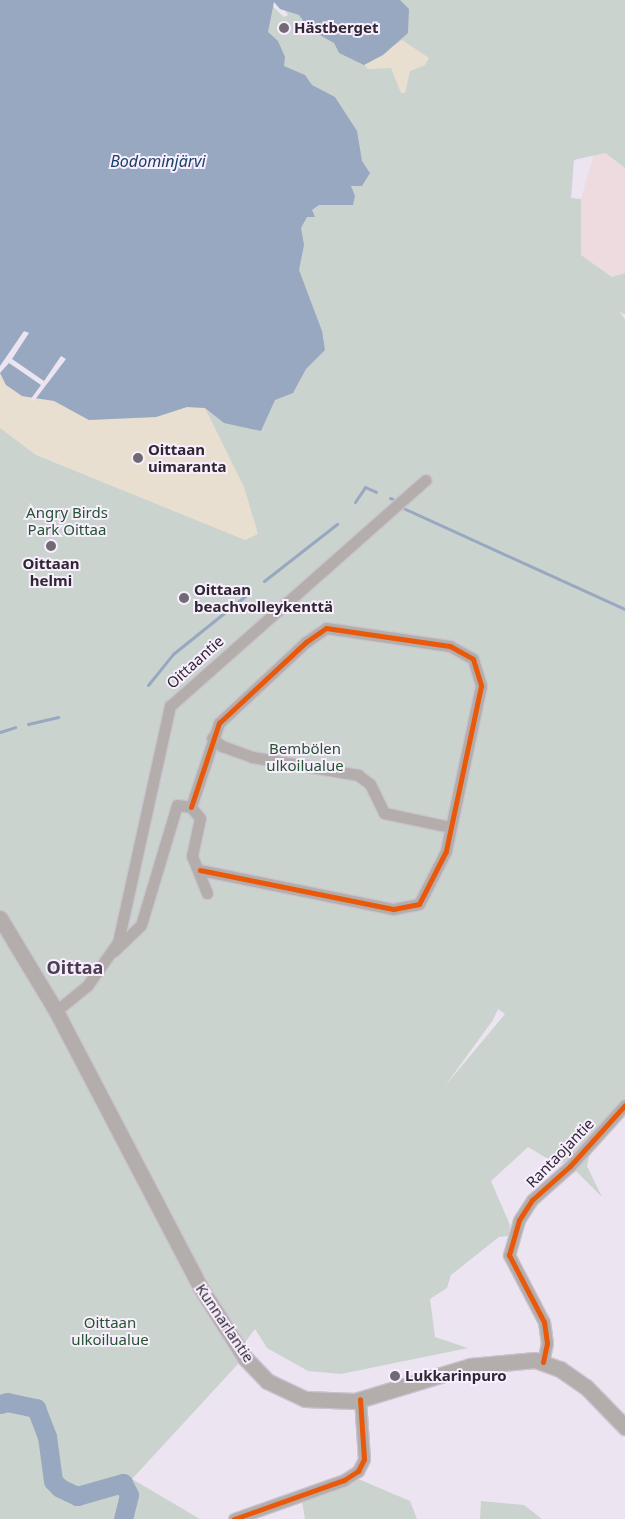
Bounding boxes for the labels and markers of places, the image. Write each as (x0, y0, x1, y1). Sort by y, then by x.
place label: Hästberget (294, 19, 378, 37)
marker: Hästberget (278, 22, 290, 34)
place label: Oittaan uimaranta (148, 440, 226, 475)
marker: Oittaan uimaranta (132, 452, 144, 464)
marker: Oittaan helmi (45, 540, 57, 552)
place label: Oittaan helmi (22, 554, 80, 589)
place label: Oittaan beachvolleykenttä (194, 580, 333, 615)
marker: Oittaan beachvolleykenttä (178, 592, 190, 604)
place label: Lukkarinpuro (405, 1367, 507, 1385)
marker: Lukkarinpuro (389, 1370, 401, 1382)

